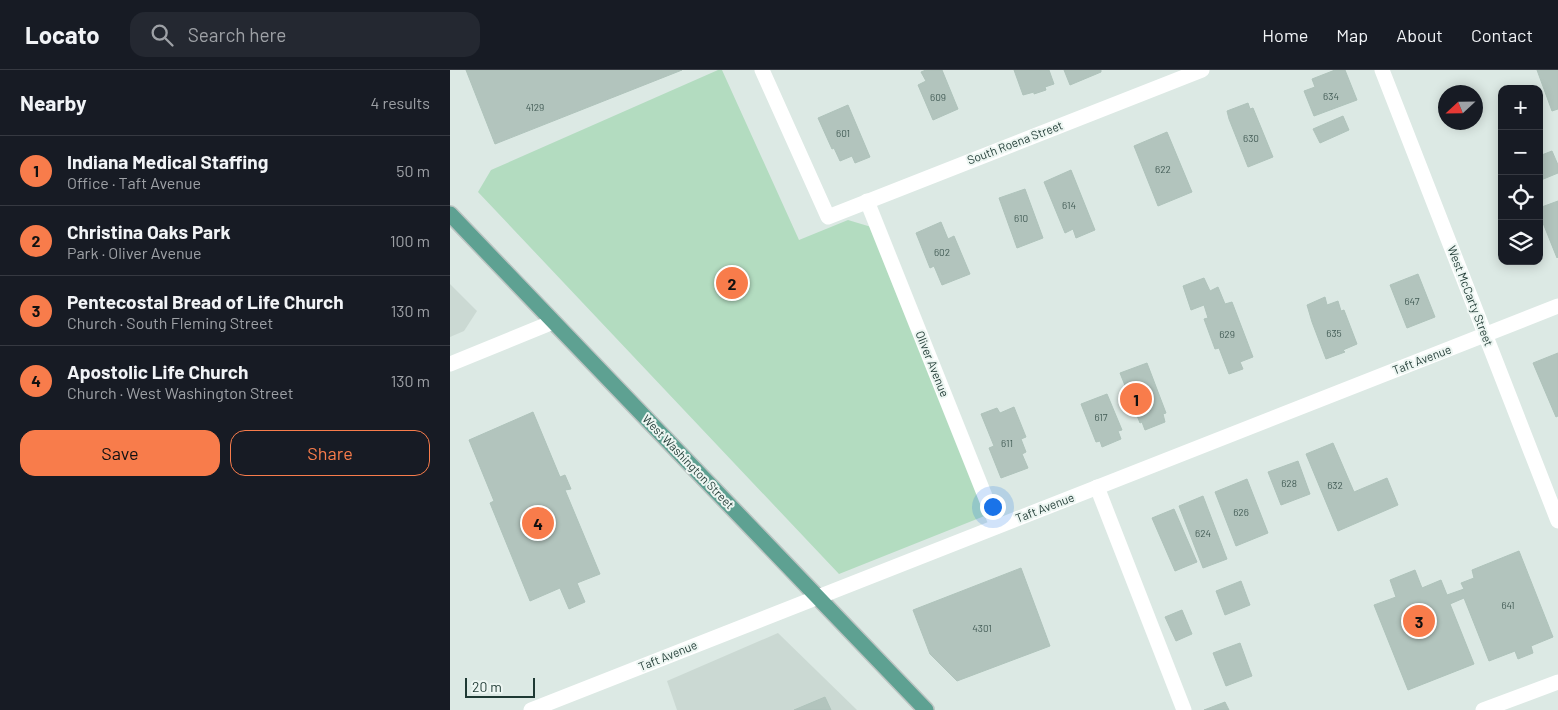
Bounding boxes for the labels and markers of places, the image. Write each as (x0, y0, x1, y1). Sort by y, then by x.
pin: 2 (716, 264, 748, 302)
pin: 1 (1120, 380, 1152, 418)
pin: 4 (522, 504, 554, 542)
pin: 3 (1403, 602, 1435, 640)

